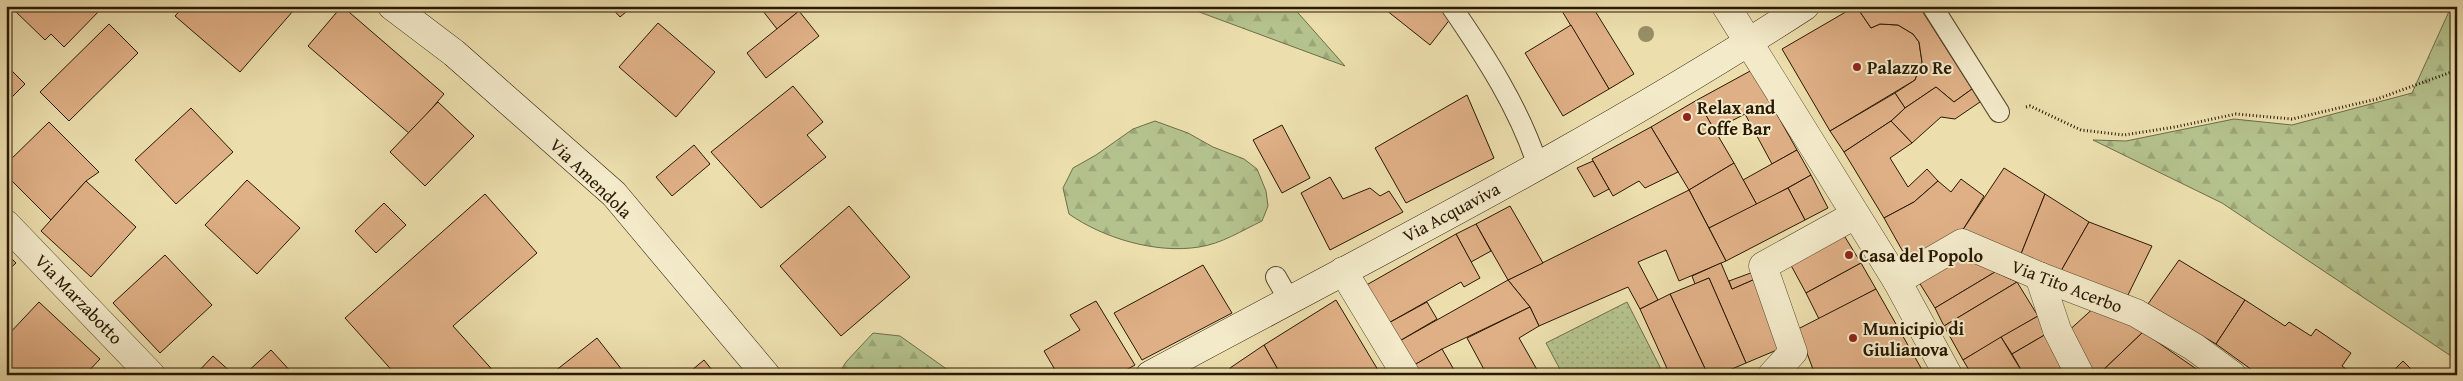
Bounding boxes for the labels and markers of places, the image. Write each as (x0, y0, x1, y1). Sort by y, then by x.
place label: Palazzo Re (1867, 54, 1952, 81)
marker: Palazzo Re (1851, 61, 1863, 73)
place label: Relax and Coffe Bar (1697, 94, 1776, 142)
marker: Relax and Coffe Bar (1681, 111, 1693, 123)
place label: Casa del Popolo (1859, 242, 1983, 269)
marker: Casa del Popolo (1843, 249, 1855, 261)
place label: Municipio di Giulianova (1863, 315, 1965, 363)
marker: Municipio di Giulianova (1847, 332, 1859, 344)

